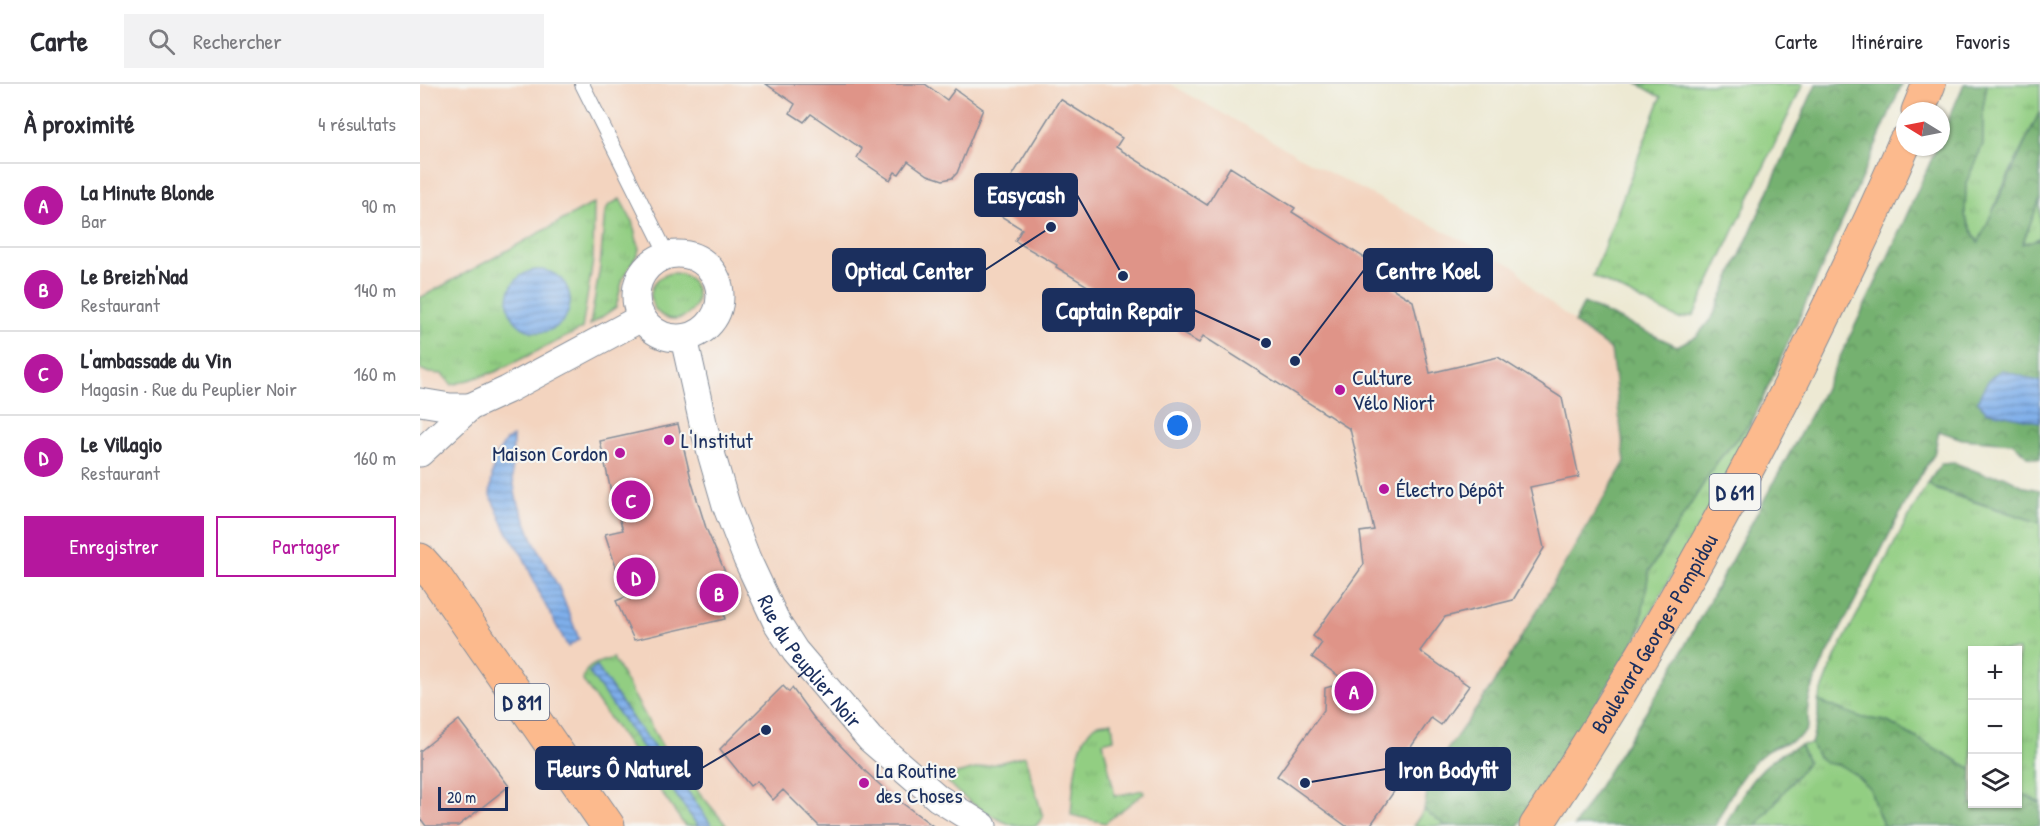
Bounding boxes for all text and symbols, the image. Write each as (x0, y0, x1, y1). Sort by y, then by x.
search box (124, 14, 544, 68)
text: Carte (30, 22, 88, 60)
icon: search (145, 25, 178, 58)
text: Rechercher (193, 26, 282, 56)
text: Carte (1775, 27, 1818, 56)
text: Itinéraire (1851, 27, 1923, 56)
text: Favoris (1956, 27, 2010, 56)
north arrow (1896, 102, 1950, 156)
text: À proximité (24, 106, 135, 141)
text: 4 résultats (318, 110, 396, 137)
callout: Easycash (975, 174, 1077, 216)
text: La Minute Blonde (81, 177, 214, 207)
text: Easycash (987, 178, 1065, 211)
text: A (39, 192, 48, 219)
text: 90 m (362, 192, 396, 219)
text: Bar (81, 207, 107, 234)
callout: Optical Center (833, 249, 985, 291)
callout: Centre Koel (1364, 249, 1492, 291)
text: Optical Center (845, 254, 974, 287)
text: Centre Koel (1376, 254, 1481, 286)
text: Le Breizh'Nad (81, 261, 187, 291)
text: B (38, 276, 49, 303)
text: 140 m (354, 276, 396, 303)
callout: Captain Repair (1043, 289, 1194, 331)
text: Restaurant (81, 291, 160, 318)
text: Captain Repair (1056, 294, 1183, 327)
text: L'ambassade du Vin (81, 345, 232, 375)
text: C (38, 360, 49, 387)
text: 160 m (354, 360, 396, 387)
place label: Culture Vélo Niort (1352, 362, 1435, 417)
text: Magasin · Rue du Peuplier Noir (81, 375, 297, 402)
marker: Culture Vélo Niort (1333, 383, 1347, 397)
your location (1163, 411, 1192, 440)
place label: L'Institut (681, 425, 753, 455)
text: Le Villagio (81, 429, 162, 459)
marker: L'Institut (662, 433, 676, 447)
place label: Maison Cordon (492, 438, 608, 468)
text: D (39, 444, 48, 471)
text: 160 m (354, 444, 396, 471)
marker: Maison Cordon (613, 446, 627, 460)
text: Restaurant (81, 459, 160, 486)
place label: Électro Dépôt (1396, 474, 1504, 504)
road number: D 611 (1710, 474, 1760, 510)
pin: C (612, 478, 650, 522)
marker: Électro Dépôt (1377, 482, 1391, 496)
button: Enregistrer (24, 516, 204, 577)
button: Partager (216, 516, 396, 577)
street label: Boulevard Georges Pompidou (1584, 528, 1724, 739)
pin: D (616, 554, 656, 600)
pin: B (700, 570, 738, 616)
street label: Rue du Peuplier Noir (751, 590, 869, 735)
map controls (1968, 646, 2022, 808)
button: + (1968, 646, 2022, 700)
pin: A (1334, 668, 1374, 714)
road number: D 811 (495, 684, 549, 720)
button: − (1968, 700, 2022, 754)
callout: Fleurs Ô Naturel (536, 747, 702, 789)
callout: Iron Bodyfit (1386, 748, 1510, 790)
text: Fleurs Ô Naturel (547, 752, 691, 784)
text: Iron Bodyfit (1398, 753, 1499, 786)
button: layers (1968, 754, 2022, 808)
place label: La Routine des Choses (876, 755, 963, 810)
marker: La Routine des Choses (857, 776, 871, 790)
scale bar (438, 784, 508, 812)
text: 20 m (447, 786, 476, 808)

